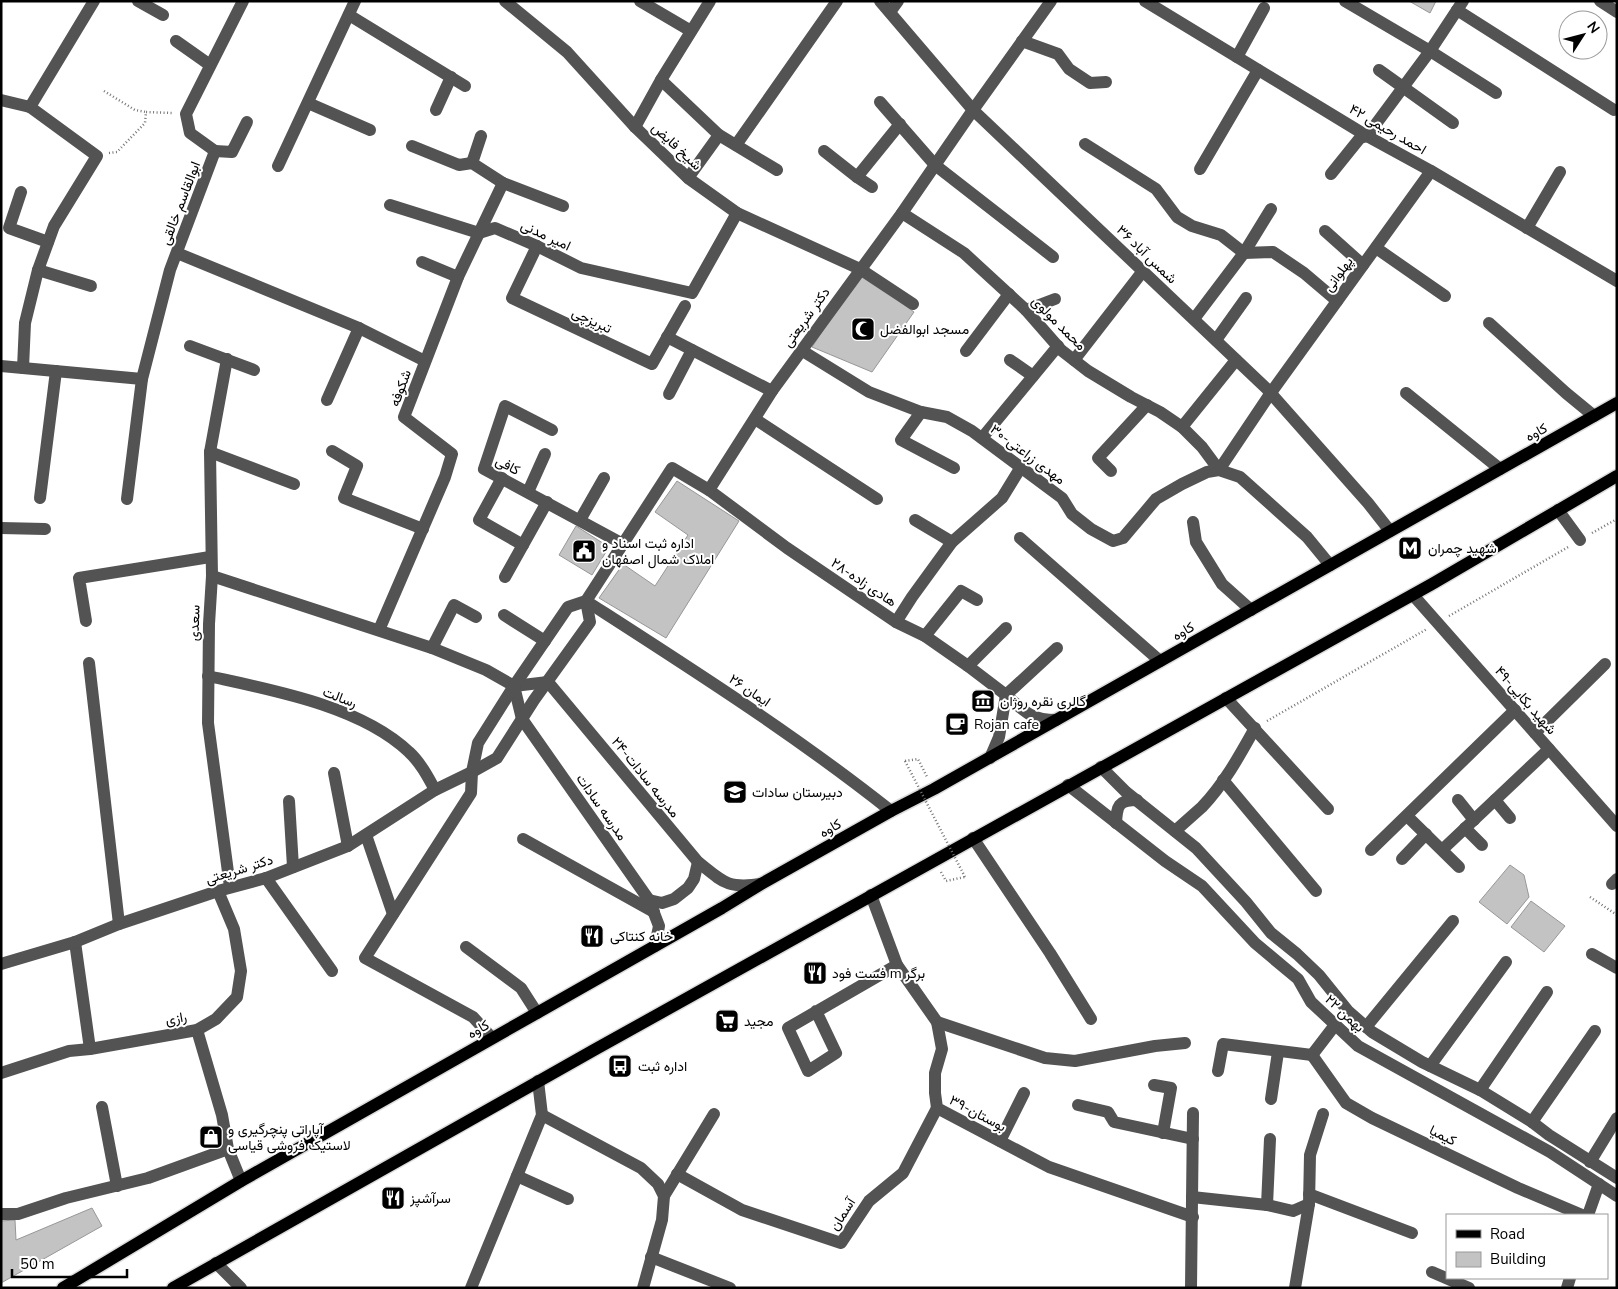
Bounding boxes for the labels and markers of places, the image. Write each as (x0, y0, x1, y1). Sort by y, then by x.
mosque icon: مسجد ابوالفضل (850, 316, 876, 342)
place label: مسجد ابوالفضل (880, 320, 969, 339)
place label: اداره ثبت اسناد و املاک شمال اصفهان (602, 534, 714, 569)
metro station icon: شهید چمران (1397, 535, 1423, 561)
public building icon: اداره ثبت اسناد و املاک شمال اصفهان (571, 538, 597, 564)
place label: شهید چمران (1428, 539, 1497, 558)
museum icon: گالری نقره روژان (970, 688, 996, 714)
place label: گالری نقره روژان (1000, 692, 1086, 711)
cafe icon: Rojan cafe (944, 711, 970, 737)
place label: Rojan cafe (974, 715, 1039, 734)
school or university icon: دبیرستان سادات (722, 779, 748, 805)
place label: دبیرستان سادات (752, 783, 843, 802)
restaurant icon: خانه کنتاکی (579, 923, 605, 949)
place label: خانه کنتاکی (610, 927, 673, 946)
restaurant icon: فست فود m برگر (802, 960, 828, 986)
place label: فست فود m برگر (832, 964, 925, 983)
supermarket icon: مجید (714, 1008, 740, 1034)
place label: مجید (744, 1012, 774, 1031)
bus stop icon: اداره ثبت (607, 1053, 633, 1079)
place label: اداره ثبت (638, 1057, 687, 1076)
place label: آپاراتی پنچرگیری و لاستیک فروشی قیاسی (228, 1120, 351, 1155)
shop icon: آپاراتی پنچرگیری و لاستیک فروشی قیاسی (198, 1124, 224, 1150)
restaurant icon: سرآشپز (380, 1185, 406, 1211)
place label: سرآشپز (409, 1189, 451, 1208)

